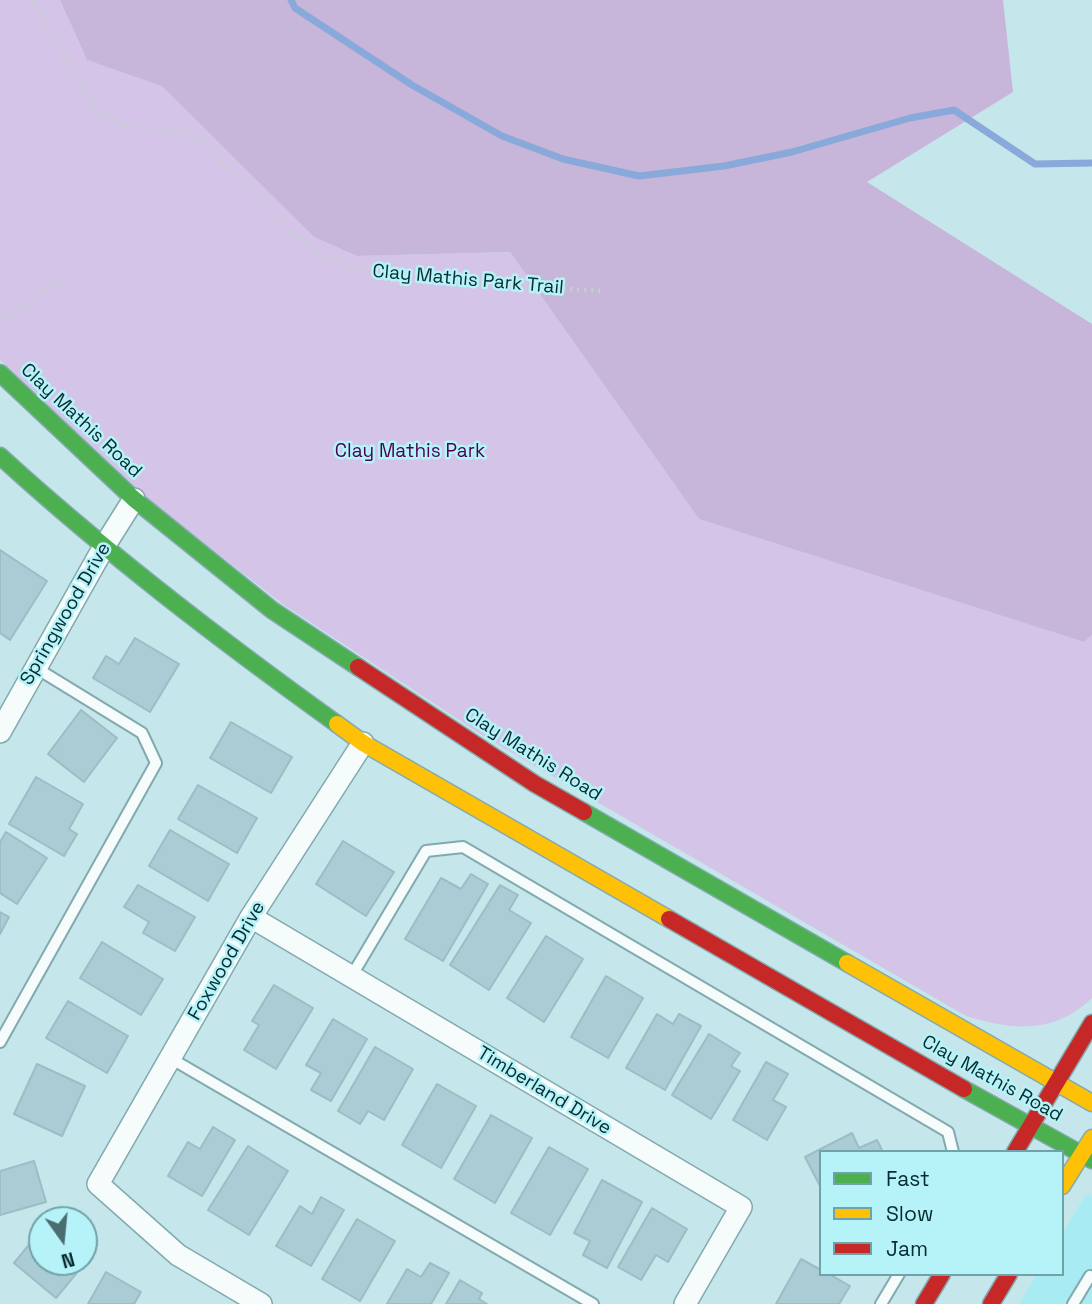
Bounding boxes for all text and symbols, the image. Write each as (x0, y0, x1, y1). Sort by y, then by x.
street label: Clay Mathis Park Trail (371, 260, 565, 300)
street label: Clay Mathis Road (16, 359, 146, 483)
park label: Clay Mathis Park (335, 441, 485, 463)
street label: Springwood Drive (16, 539, 116, 689)
street label: Clay Mathis Road (460, 704, 606, 806)
street label: Foxwood Drive (184, 897, 270, 1025)
street label: Clay Mathis Road (918, 1031, 1066, 1127)
street label: Timberland Drive (473, 1042, 615, 1140)
legend (819, 1150, 1064, 1276)
text: Fast (886, 1165, 930, 1192)
text: Slow (886, 1200, 934, 1227)
north arrow (28, 1206, 98, 1276)
text: Jam (886, 1235, 928, 1262)
text: N (59, 1246, 77, 1274)

